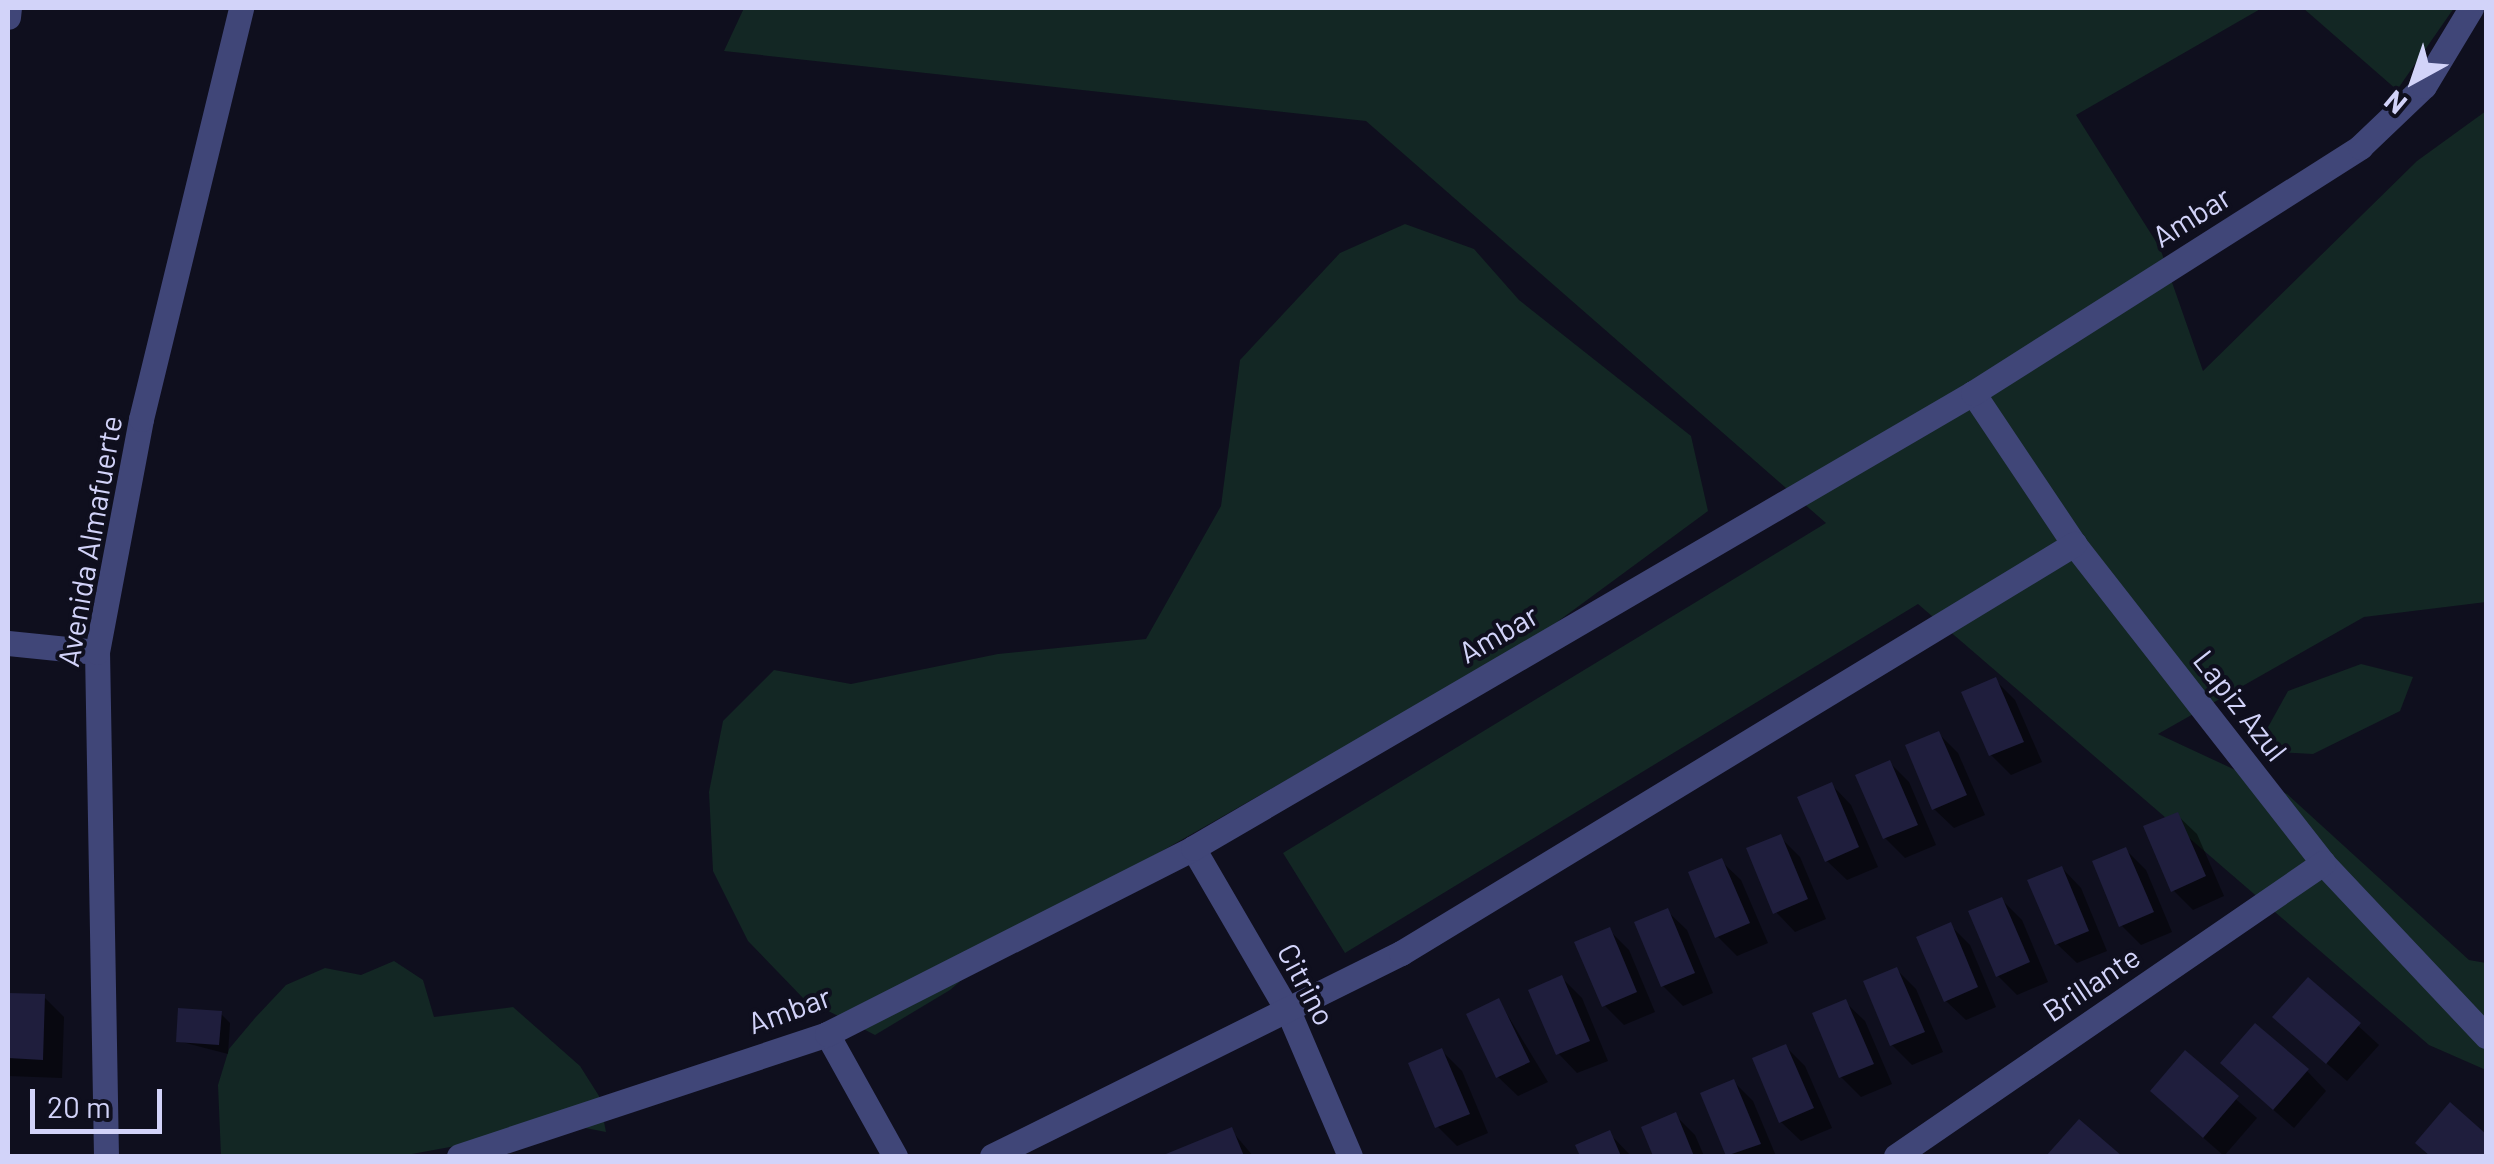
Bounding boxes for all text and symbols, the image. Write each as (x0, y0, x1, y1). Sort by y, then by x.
north arrow (2364, 30, 2464, 130)
text: N (2377, 84, 2413, 122)
street label: Ambar (2145, 178, 2237, 254)
street label: Avenida Almafuerte (49, 413, 129, 669)
street label: Ambar (1452, 596, 1544, 670)
street label: Lapiz Azul (2187, 643, 2295, 767)
street label: Citrino (1271, 937, 1343, 1031)
street label: Brillante (2036, 938, 2146, 1028)
street label: Ambar (743, 977, 835, 1041)
scale bar (35, 1069, 168, 1131)
text: 20 m (47, 1088, 111, 1124)

